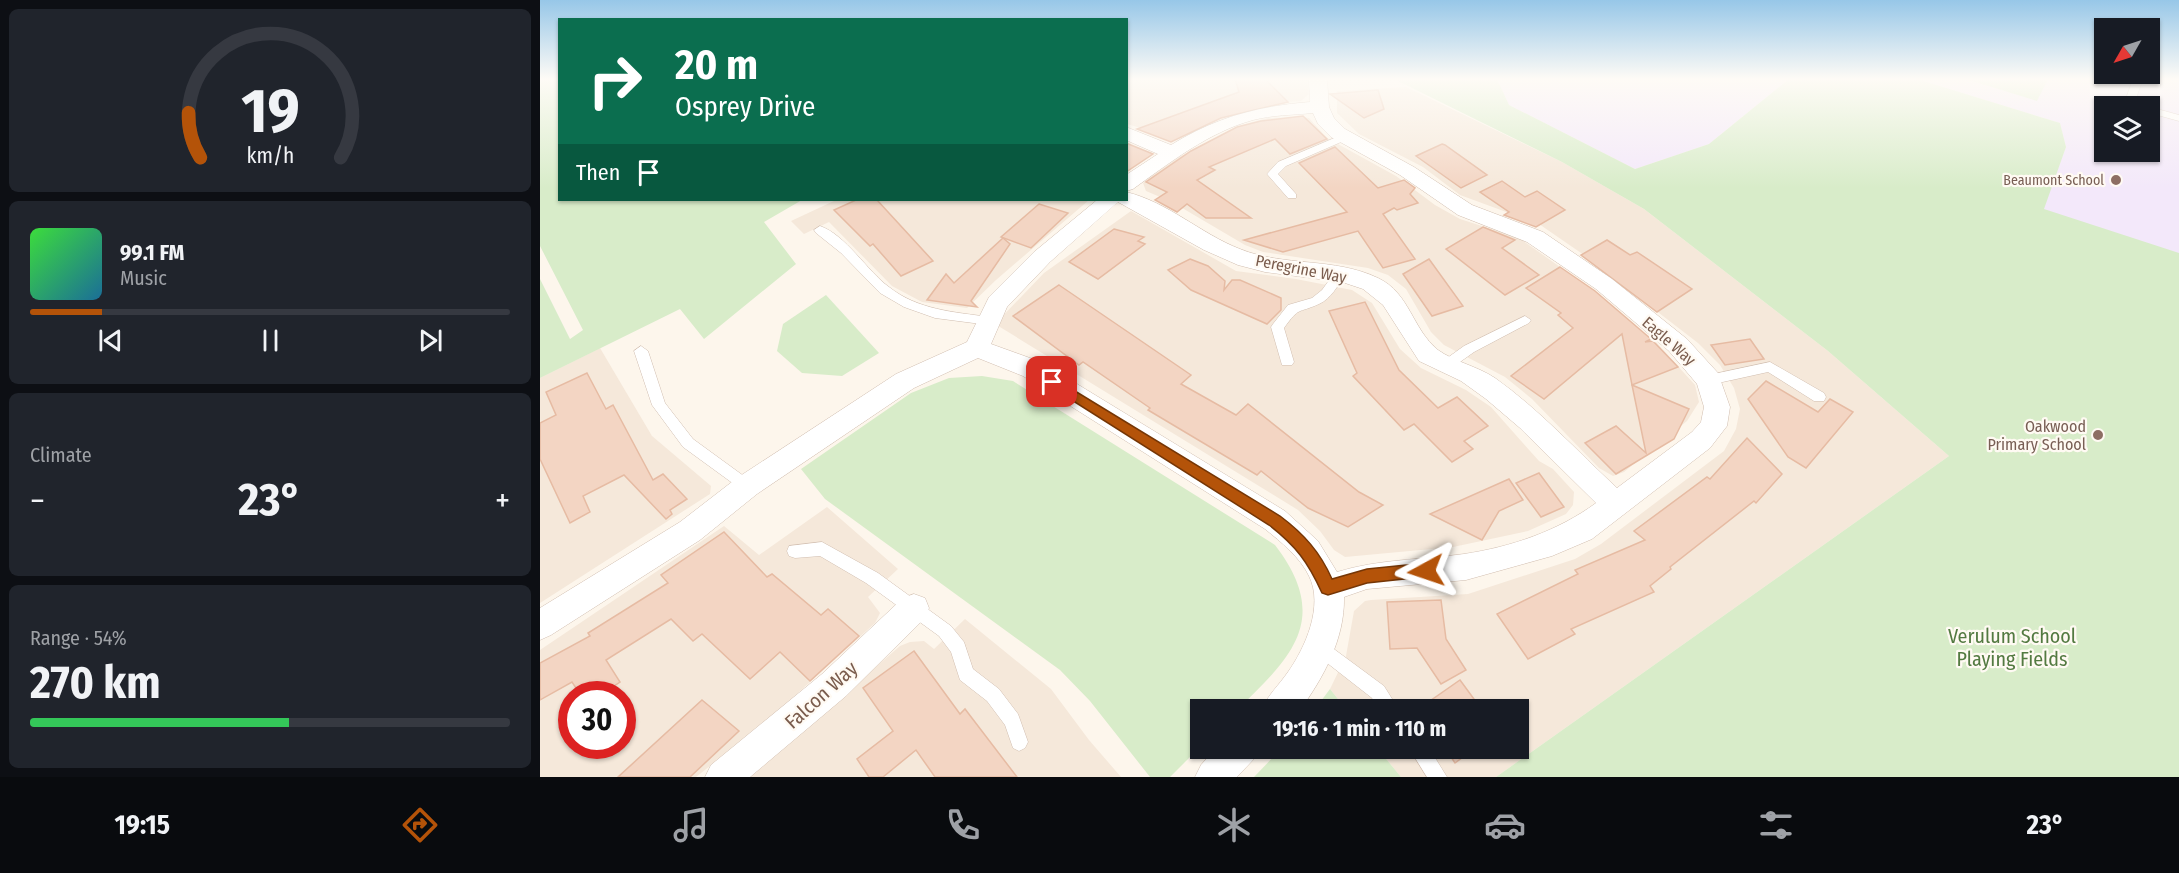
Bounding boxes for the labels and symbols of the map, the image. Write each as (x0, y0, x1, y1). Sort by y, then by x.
north arrow (2094, 18, 2160, 84)
place label: Beaumont School (2003, 172, 2104, 189)
marker: Beaumont School (2109, 173, 2123, 187)
street label: Peregrine Way (1254, 251, 1349, 287)
street label: Eagle Way (1638, 313, 1700, 370)
pin (1026, 356, 1077, 407)
place label: Oakwood Primary School (1987, 417, 2086, 454)
marker: Oakwood Primary School (2091, 428, 2105, 442)
position arrow (1394, 539, 1458, 603)
park label: Verulum School Playing Fields (1948, 624, 2076, 671)
street label: Falcon Way (780, 656, 862, 734)
speed limit sign: 30 (558, 681, 636, 759)

